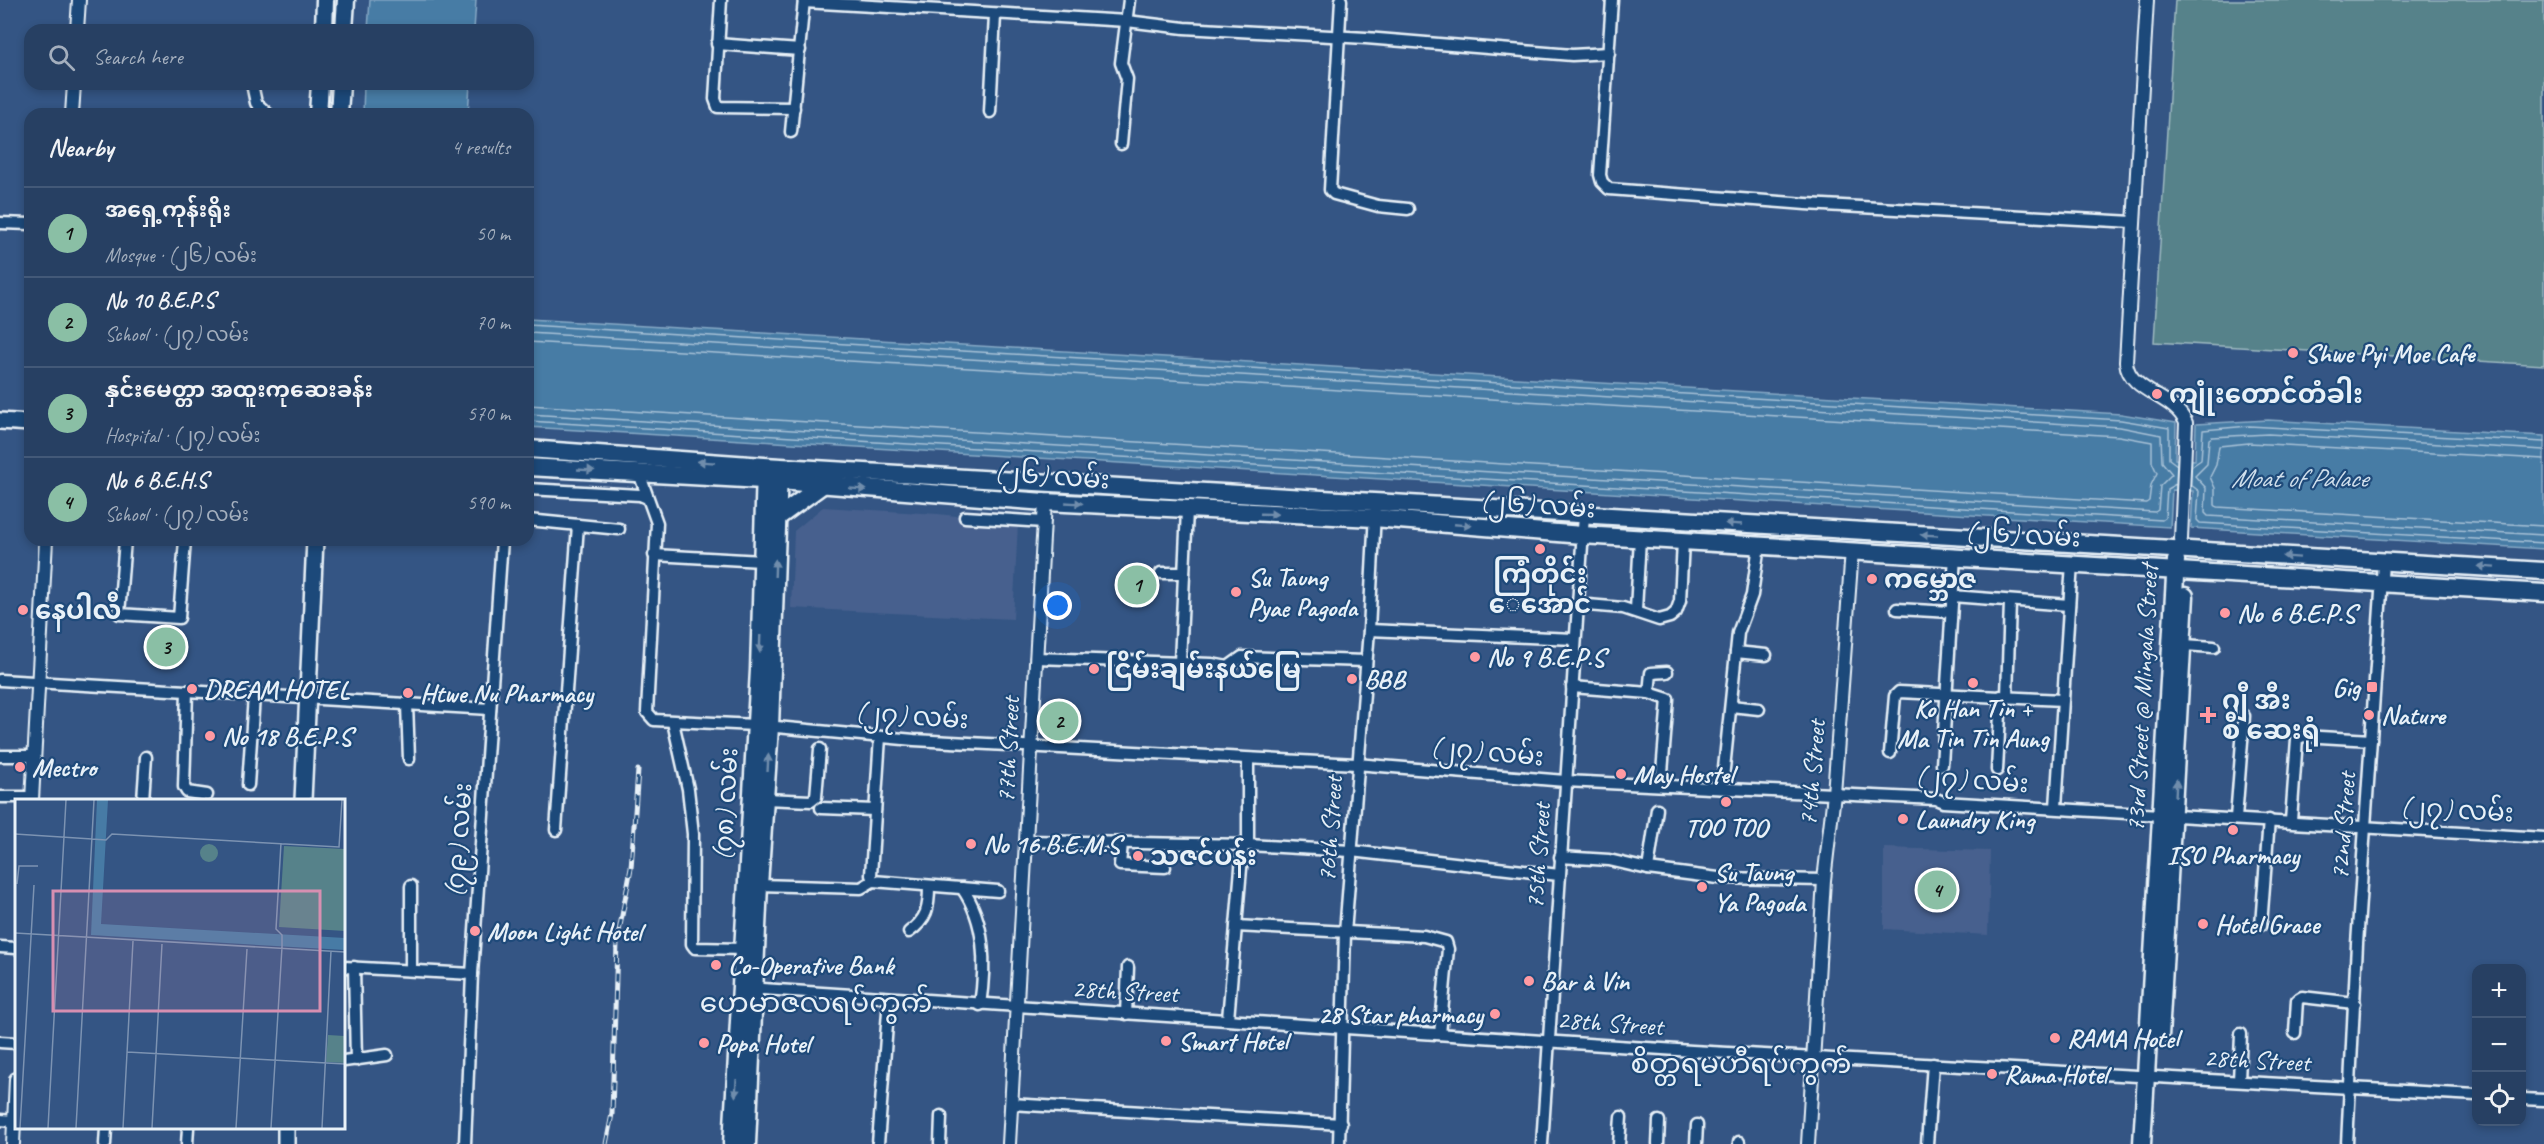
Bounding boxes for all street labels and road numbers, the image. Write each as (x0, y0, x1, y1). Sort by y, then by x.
street label: (၂၆) လမ်း (993, 455, 1111, 500)
street label: (၂၆) လမ်း (1479, 484, 1597, 529)
street label: (၂၆) လမ်း (1964, 514, 2082, 558)
street label: 73rd Street @ Mingala Street (2119, 560, 2166, 833)
street label: 77th Street (989, 694, 1027, 804)
street label: (၂၇) လမ်း (854, 695, 970, 740)
street label: 74th Street (1791, 716, 1833, 827)
street label: (၂၇) လမ်း (1429, 730, 1545, 777)
street label: (၇၈) လမ်း (706, 747, 749, 862)
street label: (၂၇) လမ်း (1914, 759, 2030, 804)
street label: 72nd Street (2323, 769, 2363, 881)
street label: 76th Street (1310, 772, 1350, 883)
street label: (၇၉) လမ်း (438, 782, 483, 899)
street label: (၂၇) လမ်း (2399, 790, 2515, 833)
street label: 75th Street (1518, 799, 1558, 910)
street label: 28th Street (1071, 972, 1181, 1010)
street label: 28th Street (1556, 1003, 1667, 1043)
street label: 28th Street (2203, 1041, 2313, 1079)

